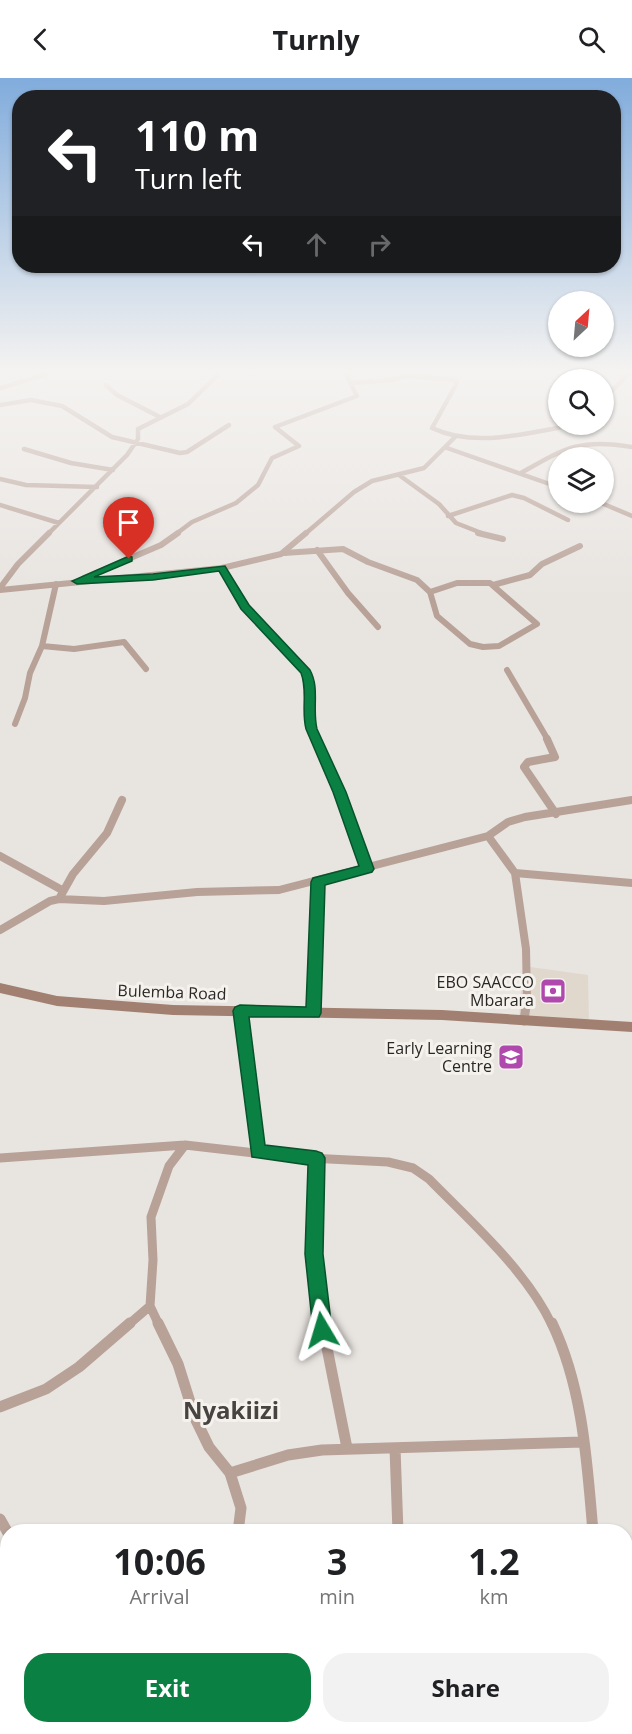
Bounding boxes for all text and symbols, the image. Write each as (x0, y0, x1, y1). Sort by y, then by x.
text: Turnly (273, 21, 360, 58)
icon: back (24, 23, 57, 56)
icon: search (575, 23, 608, 56)
text: 110 m (135, 106, 259, 163)
icon: left (36, 114, 114, 192)
text: Turn left (135, 160, 242, 197)
icon: left (237, 228, 270, 261)
icon: ahead (300, 228, 333, 261)
icon: right (363, 228, 396, 261)
north arrow (548, 291, 614, 357)
map controls (548, 291, 614, 513)
button: search (548, 369, 614, 435)
button: layers (548, 447, 614, 513)
pin (103, 497, 154, 559)
icon: arrive (112, 506, 145, 539)
place label: EBO SAACCO Mbarara (437, 971, 534, 1011)
bank icon: EBO SAACCO Mbarara (538, 976, 568, 1006)
street label: Bulemba Road (117, 979, 227, 1005)
place label: Early Learning Centre (386, 1037, 492, 1077)
school or university icon: Early Learning Centre (496, 1042, 526, 1072)
position arrow (290, 1298, 354, 1362)
district label: Nyakiizi (183, 1393, 279, 1426)
text: 10:06 (113, 1537, 206, 1586)
text: 3 (327, 1537, 347, 1586)
text: 1.2 (468, 1537, 520, 1586)
text: Arrival (129, 1583, 190, 1610)
text: min (319, 1583, 355, 1610)
text: km (479, 1583, 508, 1610)
button: Exit (24, 1653, 311, 1722)
button: Share (323, 1653, 609, 1722)

